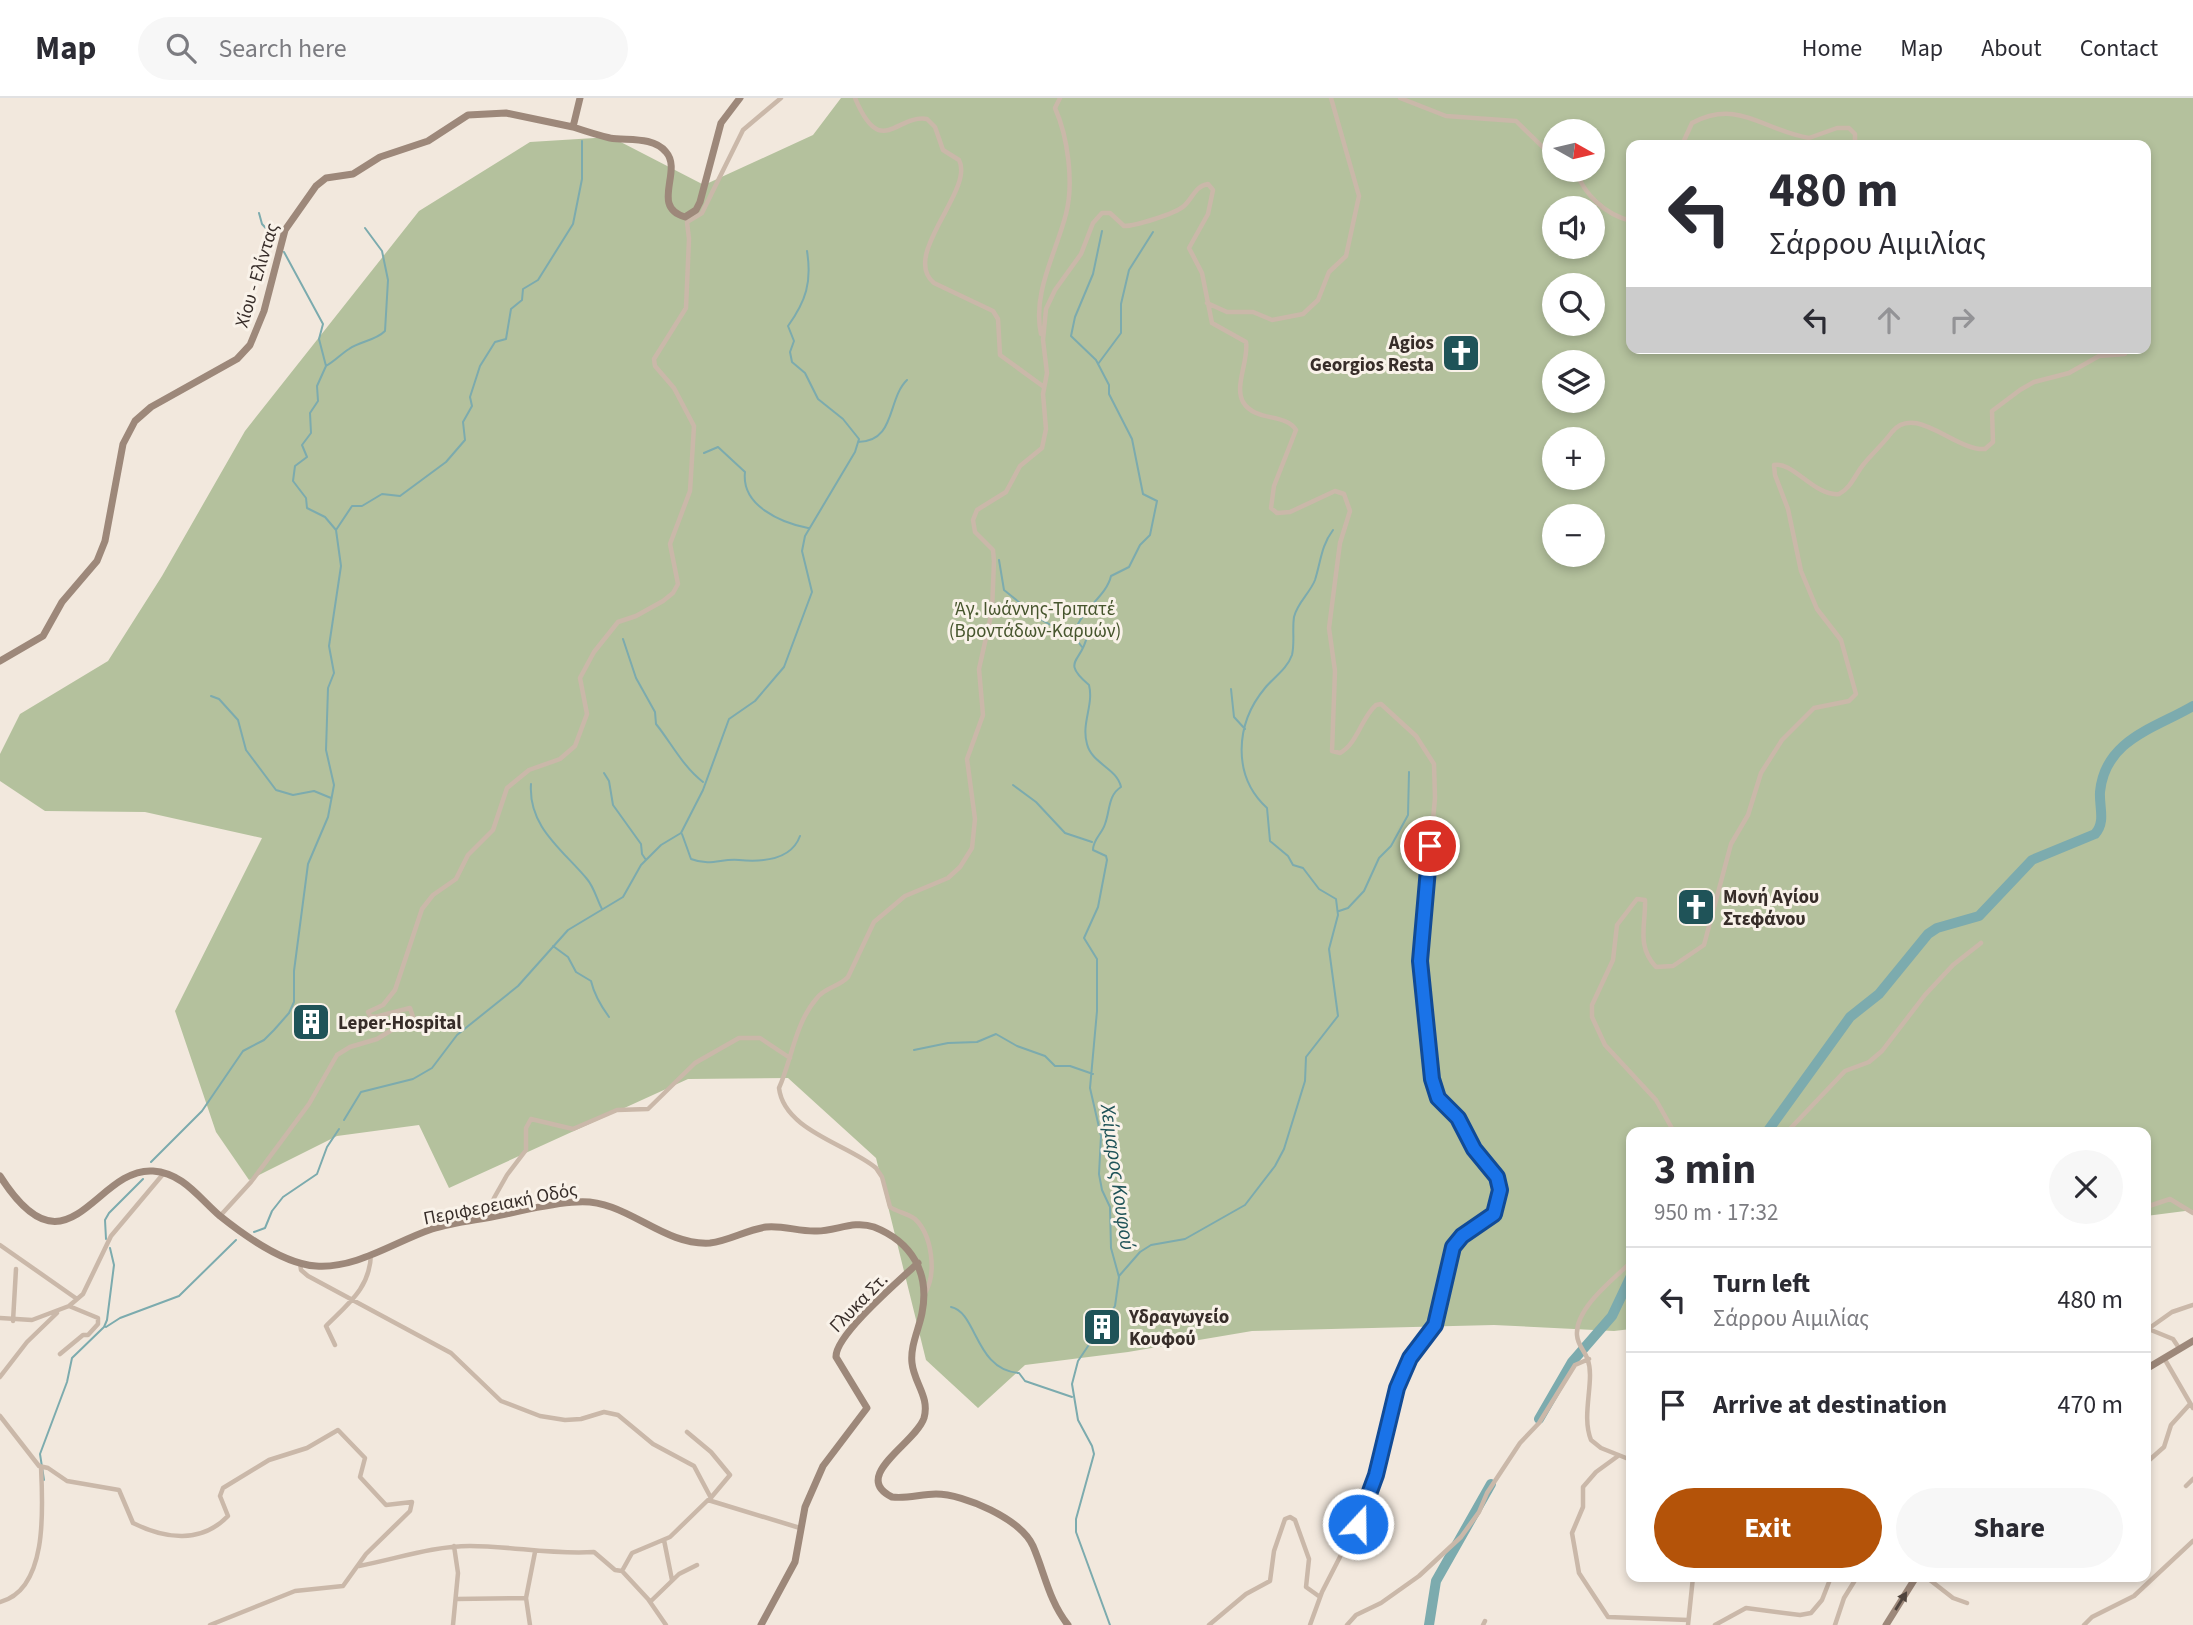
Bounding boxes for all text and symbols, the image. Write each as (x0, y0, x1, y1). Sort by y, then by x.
search box (138, 17, 628, 80)
text: Map (35, 25, 96, 72)
icon: search (162, 29, 200, 67)
text: Search here (218, 30, 347, 67)
text: Home (1802, 31, 1862, 66)
text: Map (1900, 31, 1943, 66)
text: About (1981, 31, 2042, 66)
text: Contact (2080, 31, 2158, 66)
north arrow (1542, 119, 1605, 182)
map controls (1542, 119, 1605, 567)
text: 480 m (1769, 156, 1898, 226)
icon: left (1654, 168, 1745, 259)
button: sound (1542, 196, 1605, 259)
street label: Χίου - Ελίντας (229, 220, 286, 331)
text: Σάρρου Αιμιλίας (1769, 221, 1986, 267)
button: search (1542, 273, 1605, 336)
icon: left (1797, 301, 1835, 339)
icon: ahead (1870, 301, 1908, 339)
icon: right (1943, 301, 1981, 339)
place label: Agios Georgios Resta (1310, 330, 1434, 379)
church icon: Agios Georgios Resta (1440, 332, 1482, 374)
button: layers (1542, 350, 1605, 413)
button: + (1542, 427, 1605, 490)
button: − (1542, 504, 1605, 567)
park label: Άγ. Ιωάννης-Τριπατέ (Βροντάδων-Καρυών) (949, 596, 1121, 645)
pin (1400, 816, 1460, 876)
icon: arrive (1411, 827, 1449, 865)
place label: Μονή Αγίου Στεφάνου (1723, 884, 1819, 933)
church icon: Μονή Αγίου Στεφάνου (1675, 886, 1717, 928)
building icon: Leper-Hospital (290, 1001, 332, 1043)
place label: Leper-Hospital (338, 1010, 462, 1037)
water label: Χείμαρος Κουφού (1093, 1101, 1143, 1252)
text: 3 min (1654, 1140, 1756, 1200)
button: close (2049, 1150, 2123, 1224)
street label: Περιφερειακή Οδός (421, 1176, 580, 1233)
text: 950 m · 17:32 (1654, 1196, 1778, 1229)
text: Turn left (1713, 1265, 1810, 1302)
street label: Γλυκα Στ. (824, 1267, 895, 1339)
icon: left (1654, 1281, 1692, 1319)
text: 480 m (2057, 1281, 2123, 1318)
text: Σάρρου Αιμιλίας (1713, 1302, 1869, 1335)
place label: Υδραγωγείο Κουφού (1128, 1304, 1229, 1353)
building icon: Υδραγωγείο Κουφού (1081, 1306, 1123, 1348)
icon: arrive (1654, 1386, 1692, 1424)
text: Arrive at destination (1713, 1386, 1947, 1423)
text: 470 m (2057, 1386, 2123, 1423)
position arrow (1321, 1487, 1395, 1561)
button: Exit (1654, 1488, 1882, 1568)
button: Share (1896, 1488, 2123, 1568)
one-way arrow (1894, 1591, 1907, 1610)

